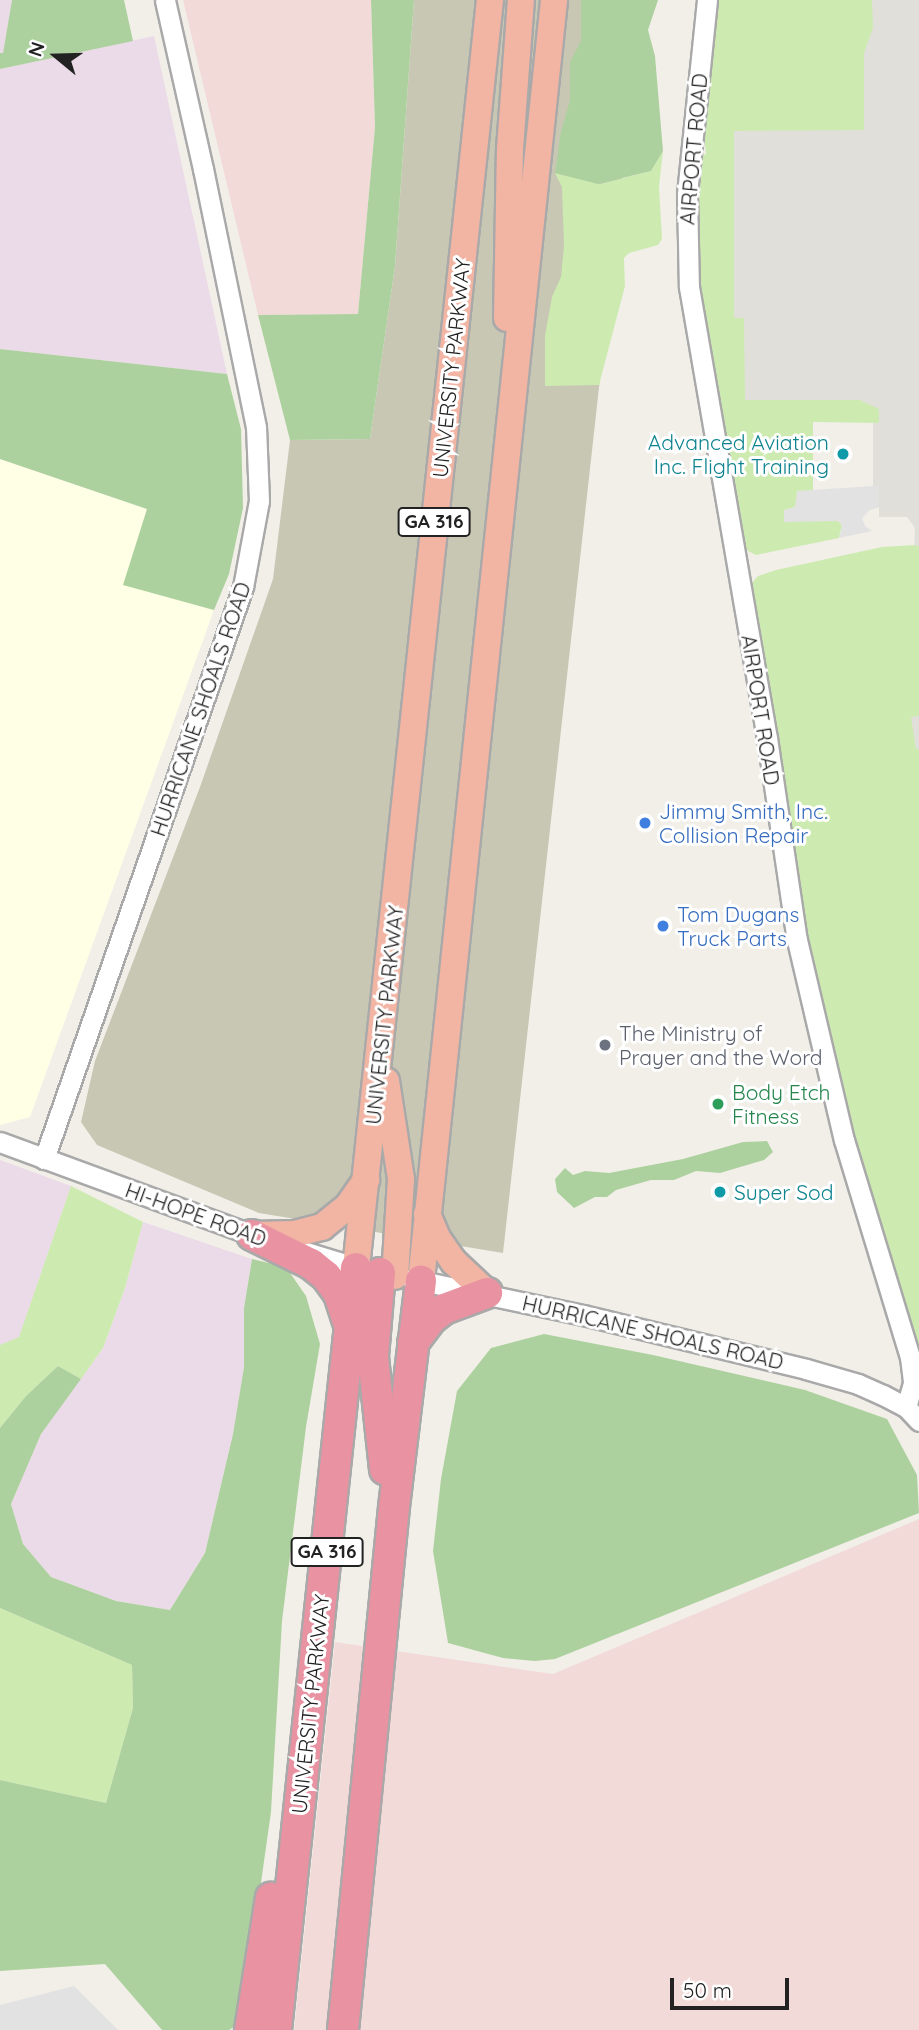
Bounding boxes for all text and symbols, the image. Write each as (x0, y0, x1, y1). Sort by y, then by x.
north arrow (21, 21, 91, 91)
text: N (23, 39, 50, 60)
street label: AIRPORT ROAD (674, 72, 712, 226)
street label: UNIVERSITY PARKWAY (427, 257, 475, 479)
place label: Advanced Aviation Inc. Flight Training (648, 429, 829, 479)
marker: Advanced Aviation Inc. Flight Training (835, 446, 851, 462)
road number: GA 316 (397, 506, 471, 538)
street label: HURRICANE SHOALS ROAD (145, 578, 255, 840)
street label: AIRPORT ROAD (737, 633, 785, 787)
place label: Jimmy Smith, Inc. Collision Repair (659, 798, 828, 848)
marker: Jimmy Smith, Inc. Collision Repair (637, 815, 653, 831)
place label: Tom Dugans Truck Parts (677, 901, 799, 951)
street label: UNIVERSITY PARKWAY (360, 904, 408, 1126)
marker: Tom Dugans Truck Parts (655, 918, 671, 934)
place label: The Ministry of Prayer and the Word (619, 1020, 823, 1070)
marker: The Ministry of Prayer and the Word (597, 1037, 613, 1053)
place label: Body Etch Fitness (732, 1079, 830, 1129)
marker: Body Etch Fitness (710, 1096, 726, 1112)
street label: HI-HOPE ROAD (122, 1177, 270, 1251)
place label: Super Sod (734, 1179, 833, 1205)
marker: Super Sod (712, 1184, 728, 1200)
street label: HURRICANE SHOALS ROAD (520, 1290, 786, 1374)
road number: GA 316 (290, 1536, 364, 1568)
street label: UNIVERSITY PARKWAY (286, 1593, 334, 1815)
scale bar (674, 1964, 793, 2008)
text: 50 m (683, 1977, 732, 2003)

